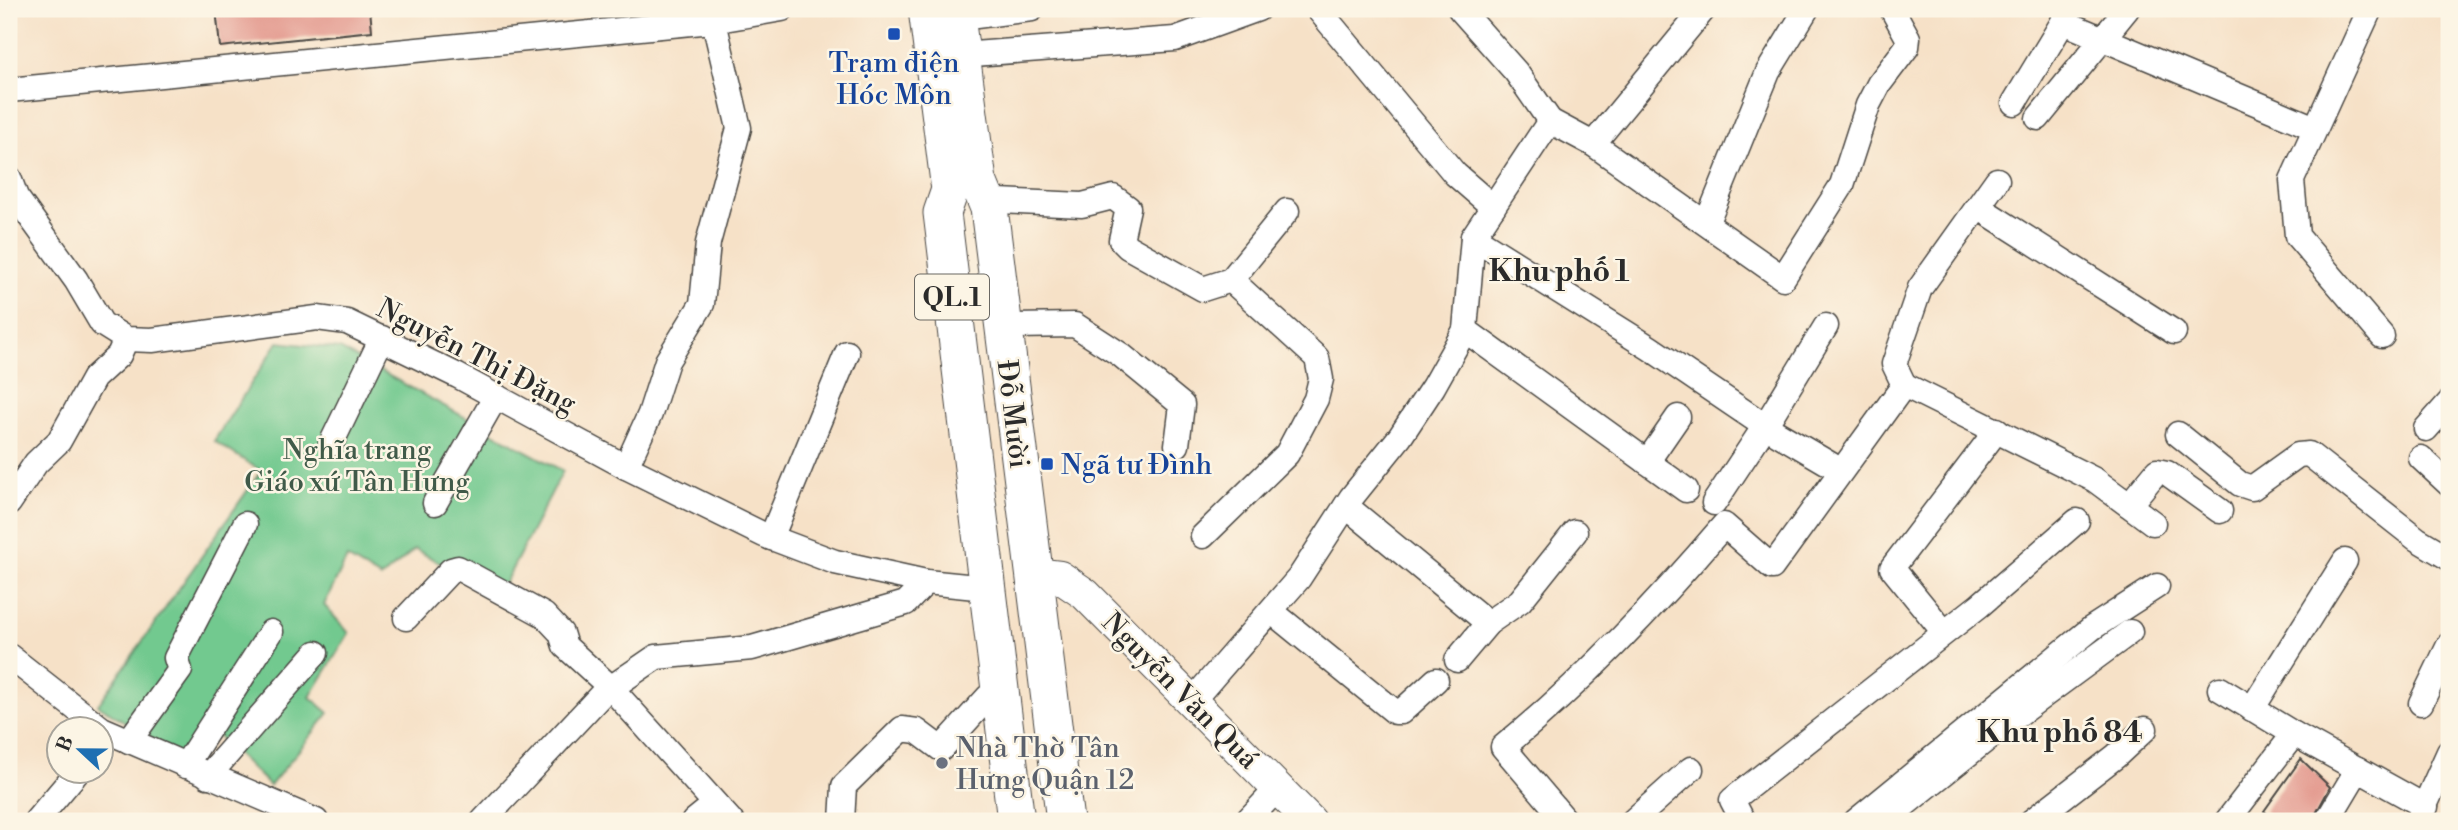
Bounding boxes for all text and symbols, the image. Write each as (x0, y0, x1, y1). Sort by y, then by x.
marker: Trạm điện Hóc Môn (886, 26, 902, 42)
place label: Trạm điện Hóc Môn (829, 46, 960, 113)
district label: Khu phố 1 (1489, 253, 1630, 291)
road number: QL.1 (915, 274, 989, 320)
street label: Nguyễn Thị Đặng (371, 291, 582, 422)
street label: Đỗ Mười (989, 358, 1037, 470)
park label: Nghĩa trang Giáo xứ Tân Hưng (244, 433, 470, 500)
place label: Ngã tư Đình (1061, 448, 1213, 483)
marker: Ngã tư Đình (1039, 456, 1055, 472)
street label: Nguyễn Văn Quá (1094, 605, 1266, 777)
north arrow (46, 714, 116, 784)
district label: Khu phố 84 (1977, 714, 2143, 752)
place label: Nhà Thờ Tân Hưng Quận 12 (956, 731, 1134, 798)
text: B (51, 733, 79, 755)
marker: Nhà Thờ Tân Hưng Quận 12 (934, 755, 950, 771)

